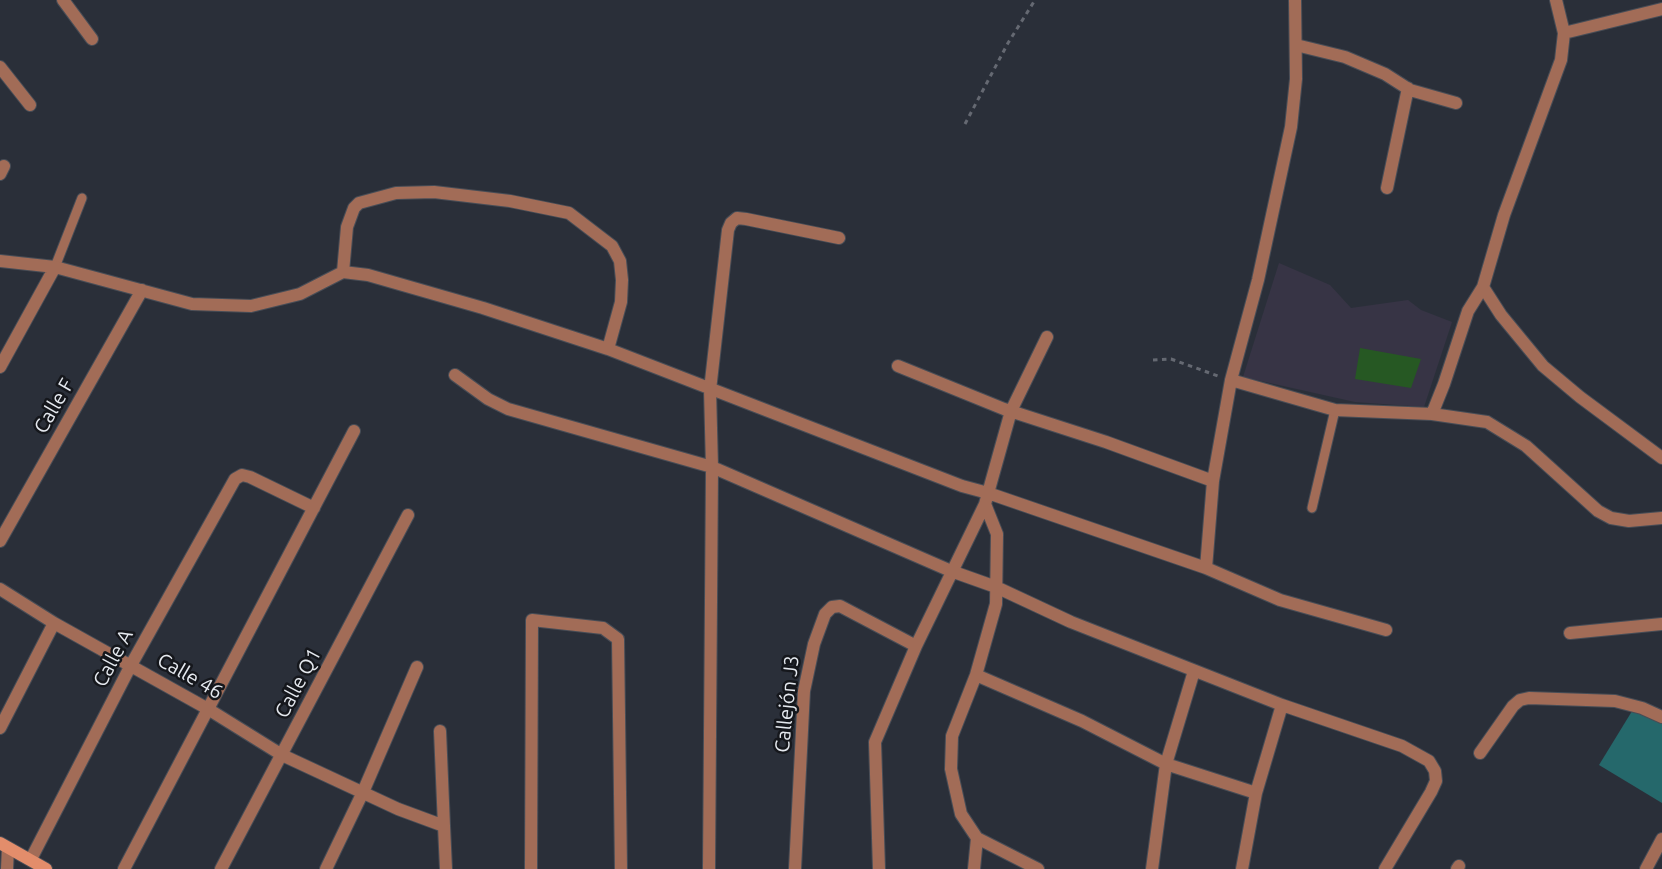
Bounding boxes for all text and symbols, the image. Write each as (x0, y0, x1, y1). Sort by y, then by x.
street label: Calle F (29, 374, 79, 438)
street label: Calle A (88, 625, 138, 691)
street label: Calle Q1 (270, 644, 326, 722)
street label: Calle 46 (153, 648, 227, 704)
street label: Callejón J3 (770, 654, 804, 754)

